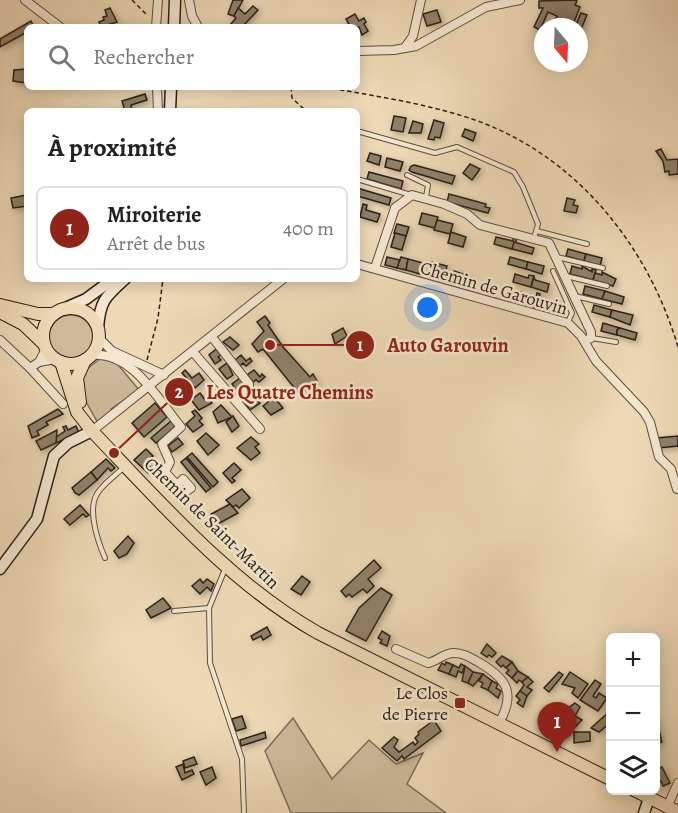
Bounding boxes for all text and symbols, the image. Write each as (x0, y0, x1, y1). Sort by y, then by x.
north arrow (534, 18, 588, 72)
search box (24, 24, 360, 90)
icon: search (45, 41, 78, 74)
text: Rechercher (93, 42, 194, 72)
text: À proximité (48, 130, 177, 165)
text: Miroiterie (107, 200, 202, 230)
text: 1 (66, 215, 73, 242)
text: 400 m (283, 215, 334, 242)
text: Arrêt de bus (107, 230, 206, 257)
street label: Chemin de Garouvin (417, 255, 571, 321)
your location (413, 293, 442, 322)
callout: Auto Garouvin (345, 326, 521, 364)
text: Auto Garouvin (386, 332, 509, 359)
text: 1 (357, 333, 364, 357)
callout: Les Quatre Chemins (164, 373, 386, 411)
text: Les Quatre Chemins (206, 379, 374, 406)
text: 2 (175, 380, 184, 404)
street label: Chemin de Saint-Martin (139, 452, 285, 594)
map controls (606, 633, 660, 795)
button: + (606, 633, 660, 687)
place label: Le Clos de Pierre (382, 681, 448, 726)
button: − (606, 687, 660, 741)
marker: Le Clos de Pierre (453, 696, 467, 710)
pin: 1 (538, 702, 576, 752)
button: layers (606, 741, 660, 795)

